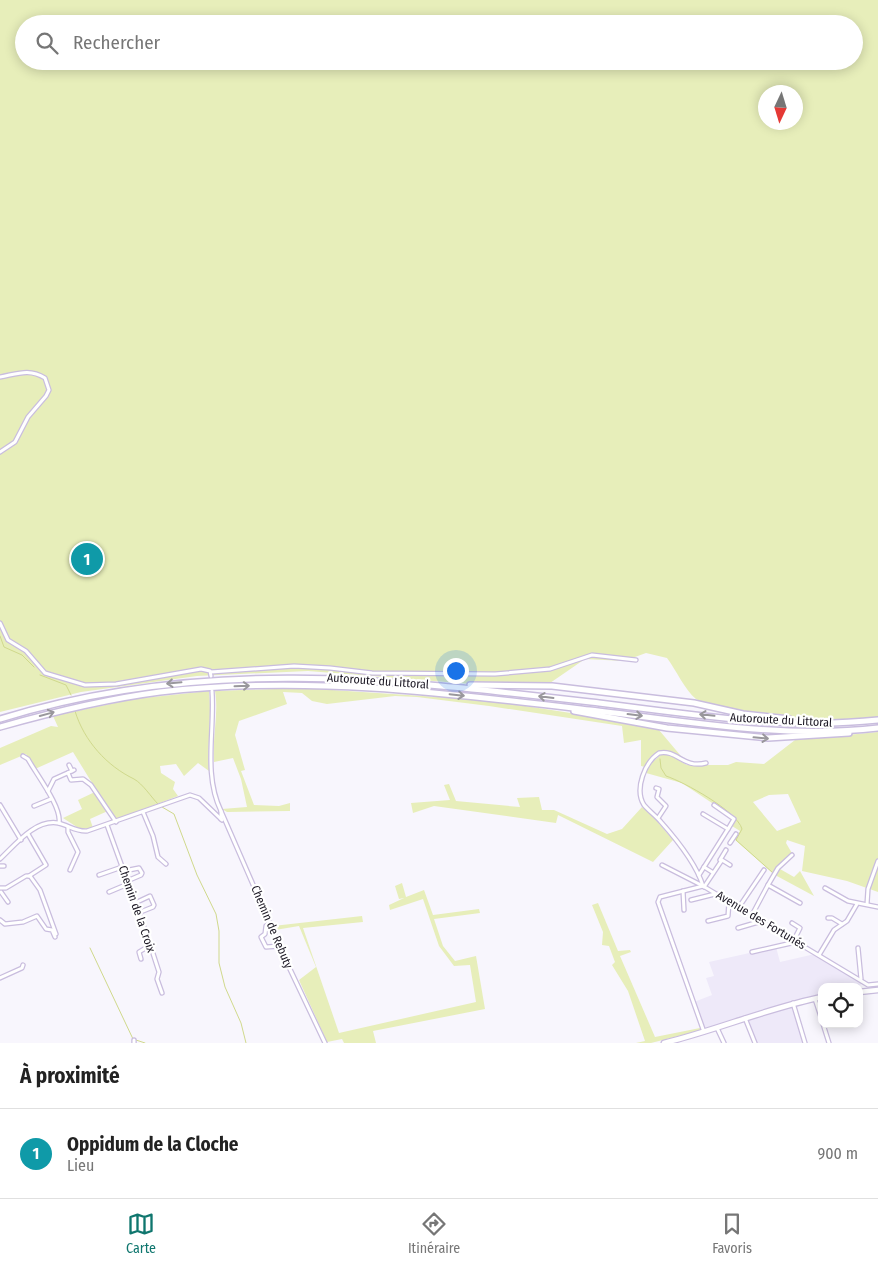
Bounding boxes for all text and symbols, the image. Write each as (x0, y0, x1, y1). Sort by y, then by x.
search box (15, 15, 863, 70)
icon: search (33, 29, 61, 57)
text: Rechercher (73, 31, 160, 54)
north arrow (758, 85, 803, 130)
pin: 1 (71, 540, 103, 578)
your location (443, 658, 469, 684)
street label: Autoroute du Littoral (327, 670, 429, 692)
one-way arrow (167, 678, 183, 687)
one-way arrow (234, 682, 250, 691)
one-way arrow (448, 690, 464, 700)
one-way arrow (538, 692, 554, 702)
one-way arrow (38, 709, 54, 718)
one-way arrow (627, 710, 643, 720)
one-way arrow (699, 710, 715, 720)
street label: Autoroute du Littoral (730, 710, 832, 730)
one-way arrow (752, 733, 768, 742)
street label: Chemin de la Croix (116, 864, 159, 955)
street label: Chemin de Rebuty (248, 883, 296, 971)
street label: Avenue des Fortunés (714, 888, 808, 952)
map controls (818, 983, 863, 1028)
button: locate (818, 983, 863, 1028)
text: À proximité (20, 1063, 120, 1089)
text: Oppidum de la Cloche (67, 1133, 239, 1156)
text: 1 (33, 1144, 39, 1163)
text: 900 m (817, 1144, 858, 1163)
text: Lieu (67, 1156, 94, 1175)
tab: Carte (126, 1210, 156, 1257)
tab: Itinéraire (408, 1210, 460, 1257)
tab: Favoris (712, 1210, 752, 1257)

